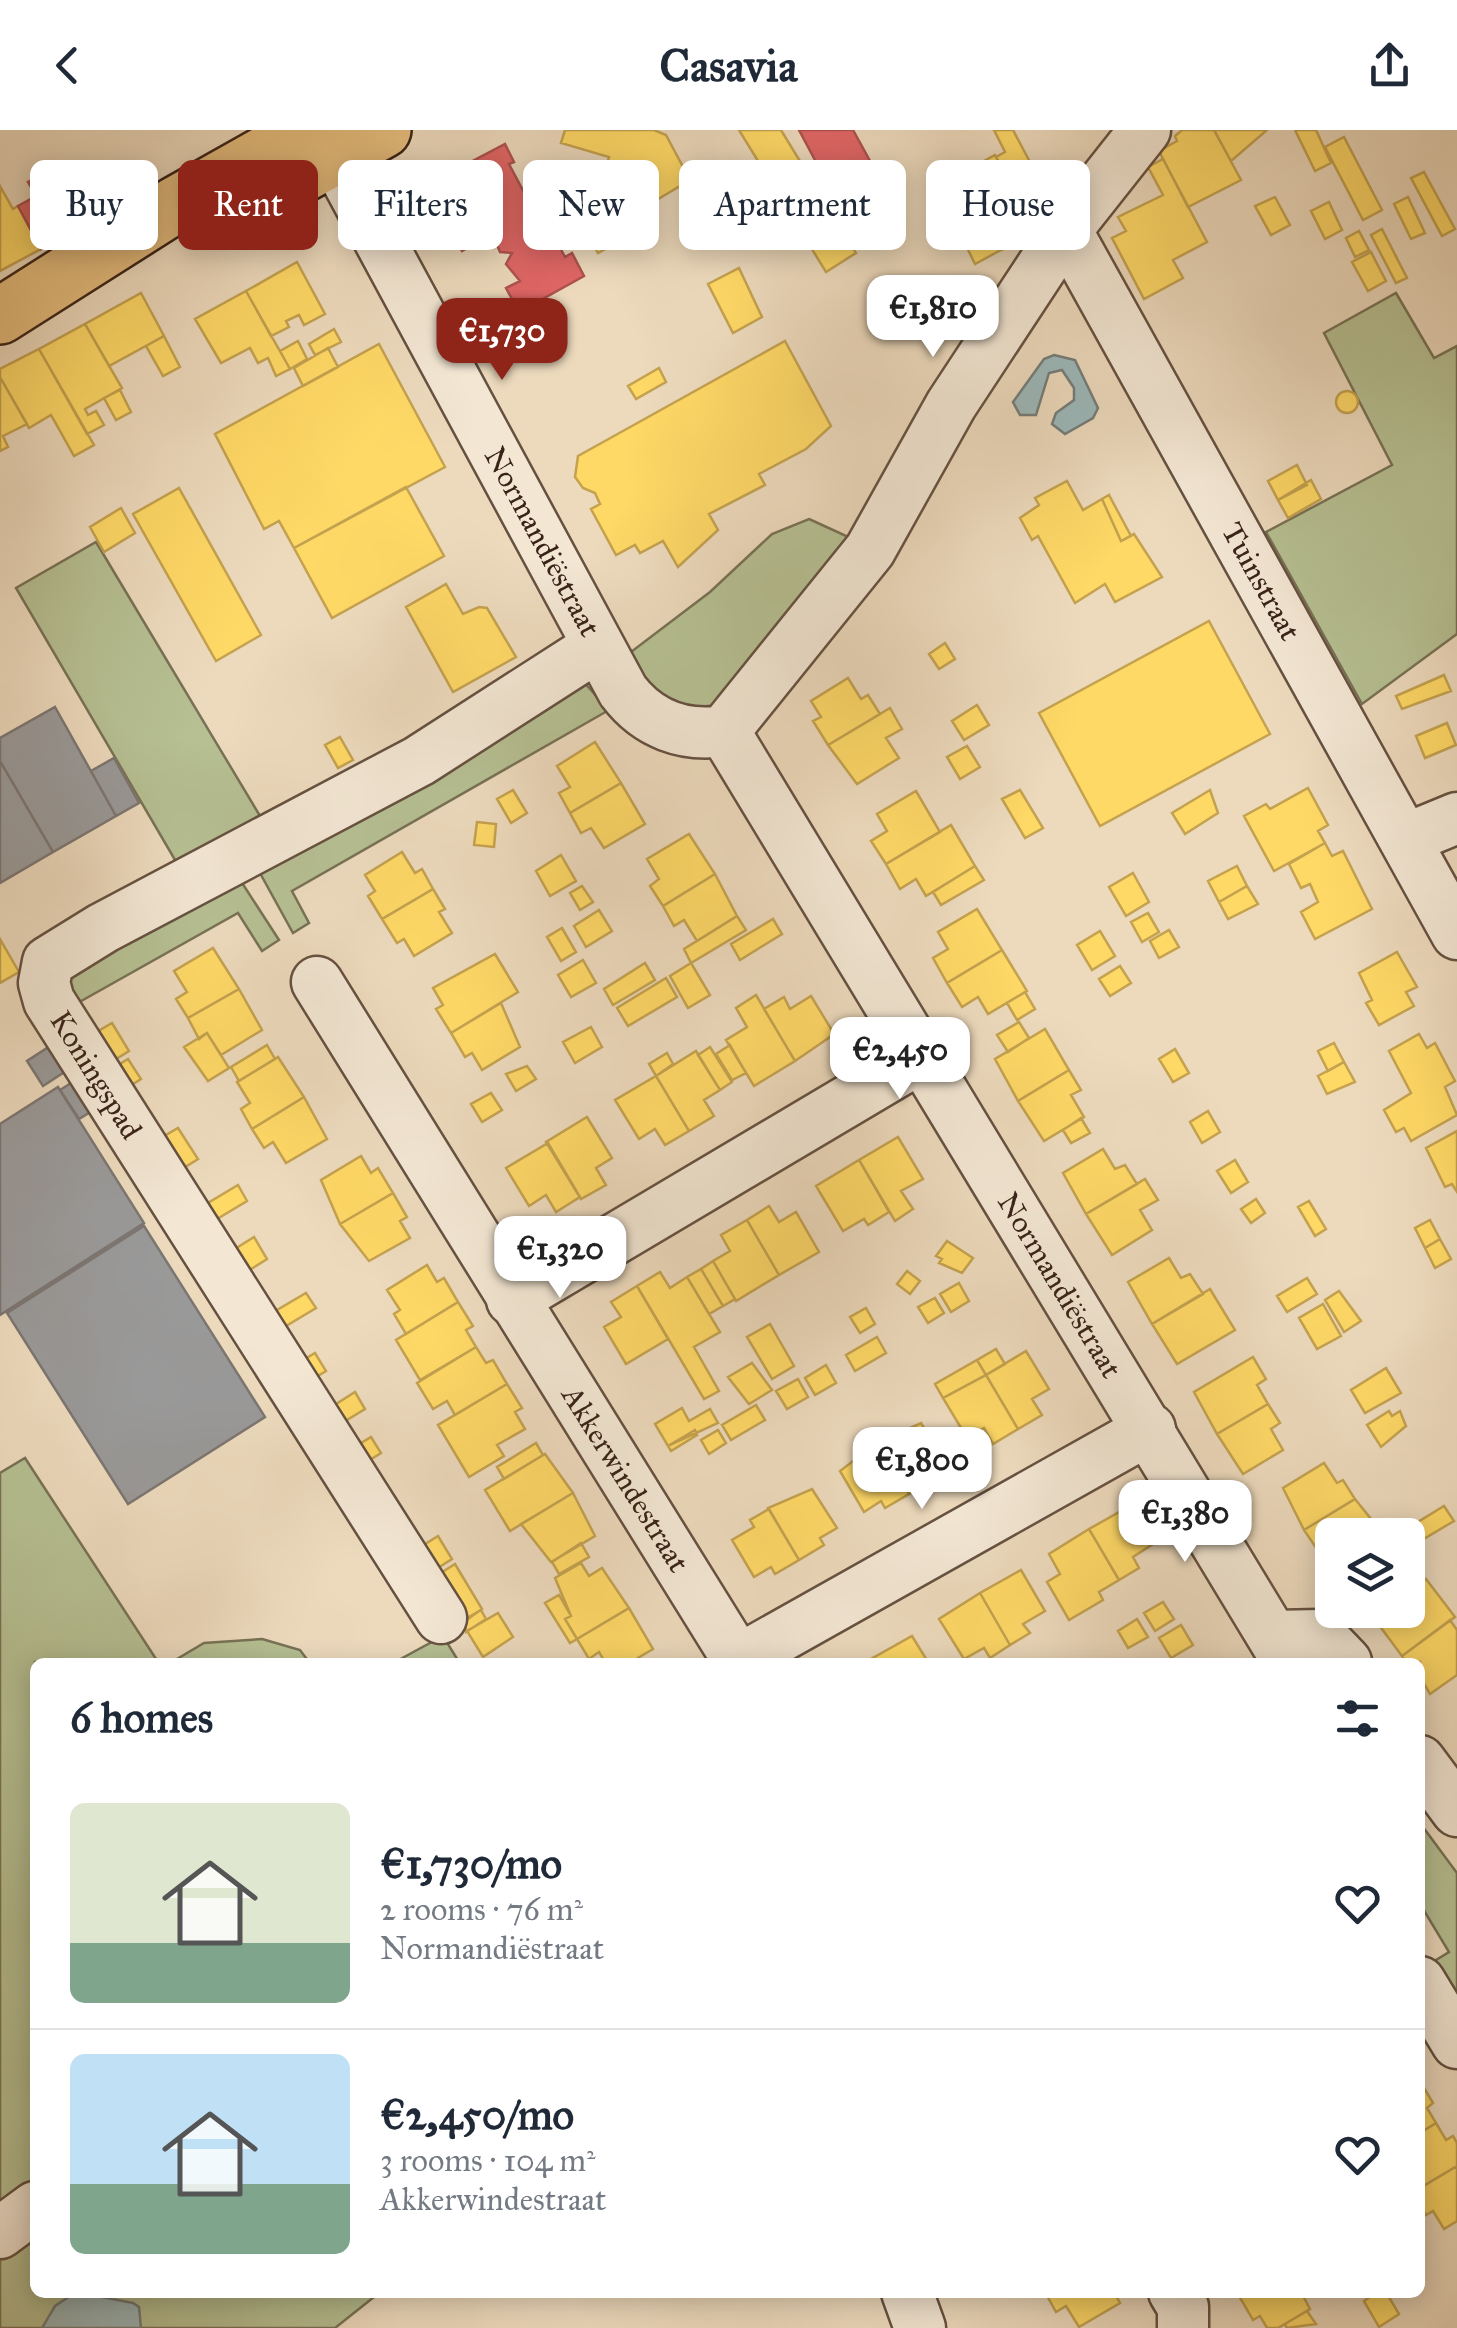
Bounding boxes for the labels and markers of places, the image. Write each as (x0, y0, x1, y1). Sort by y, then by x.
pin: €1,810 (852, 275, 1014, 360)
pin: €1,730 (421, 298, 583, 383)
pin: €2,450 (819, 1017, 981, 1102)
pin: €1,320 (479, 1216, 641, 1301)
pin: €1,800 (841, 1427, 1003, 1512)
pin: €1,380 (1104, 1480, 1266, 1565)

